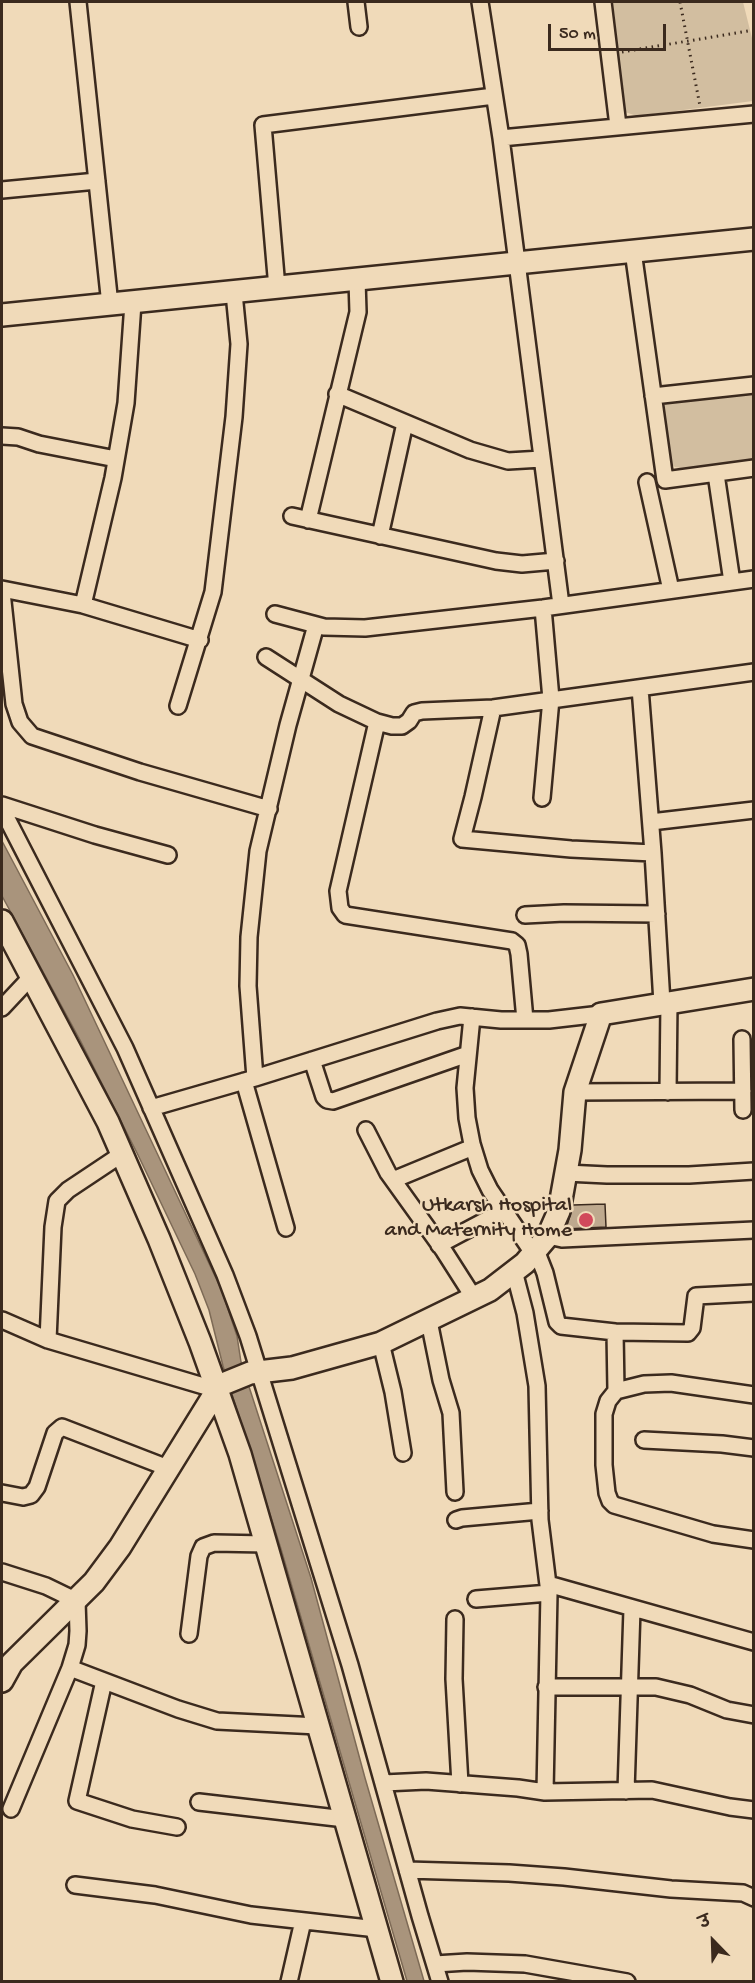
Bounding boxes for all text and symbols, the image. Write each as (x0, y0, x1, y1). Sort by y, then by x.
scale bar (551, 12, 670, 50)
text: 50 m (559, 24, 596, 45)
place label: Utkarsh Hospital and Maternity Home (384, 1194, 572, 1246)
marker: Utkarsh Hospital and Maternity Home (577, 1211, 595, 1229)
north arrow (683, 1911, 743, 1971)
text: उ (697, 1913, 714, 1935)

